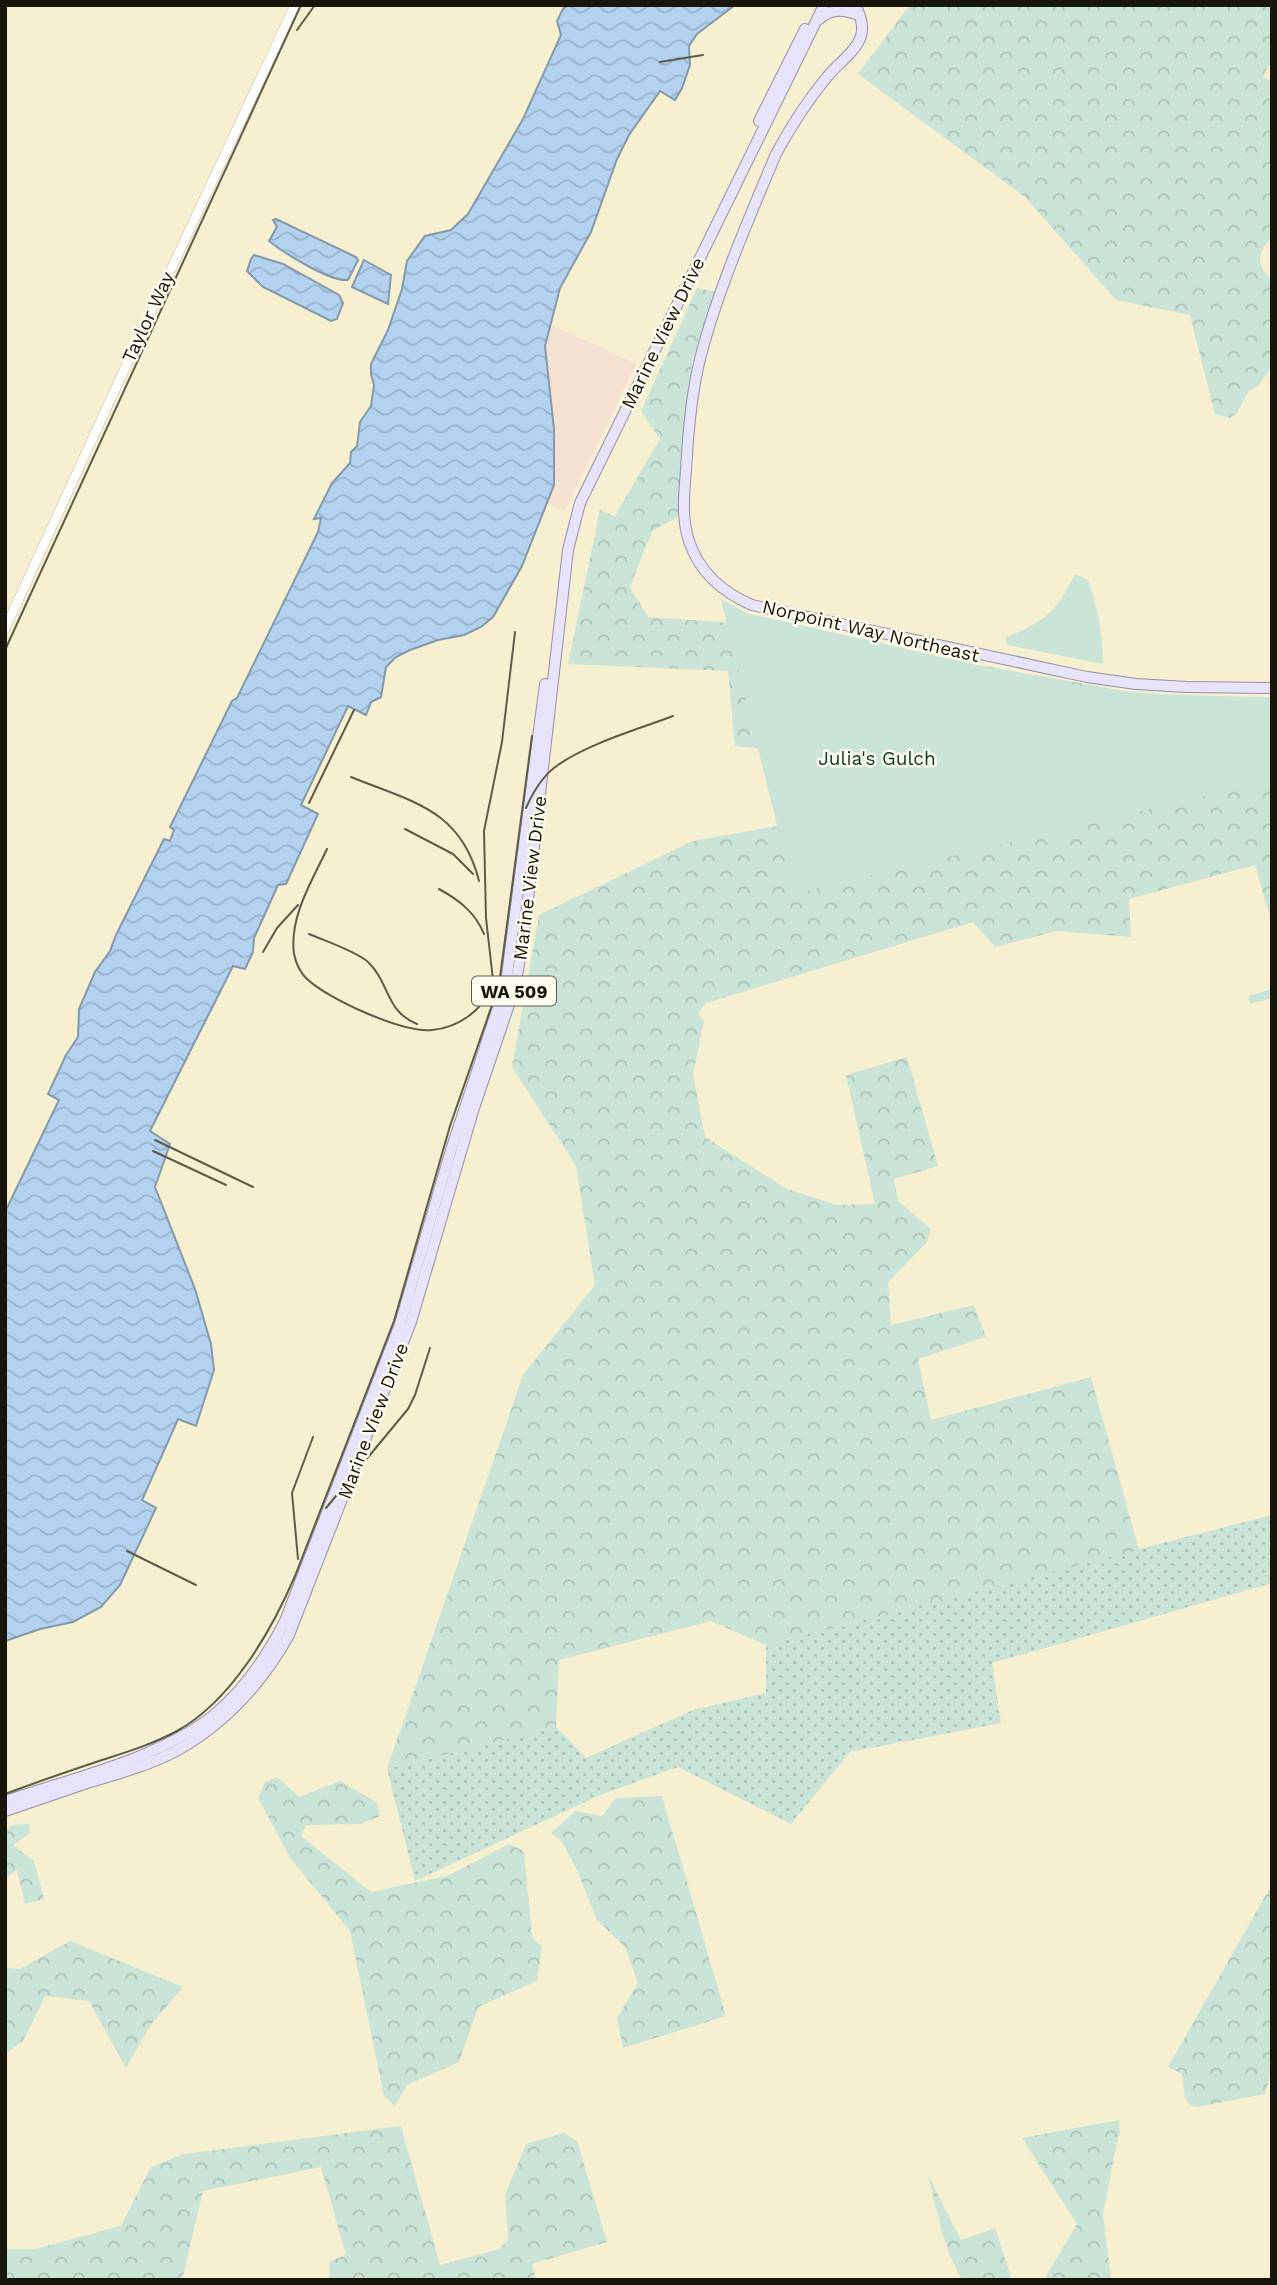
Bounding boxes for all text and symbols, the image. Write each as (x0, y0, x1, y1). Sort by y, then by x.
street label: Marine View Drive (616, 254, 710, 412)
street label: Taylor Way (117, 268, 179, 366)
street label: Norpoint Way Northeast (760, 595, 982, 667)
park label: Julia's Gulch (818, 747, 936, 770)
street label: Marine View Drive (508, 794, 552, 962)
road number: WA 509 (472, 976, 556, 1006)
street label: Marine View Drive (333, 1340, 413, 1502)

